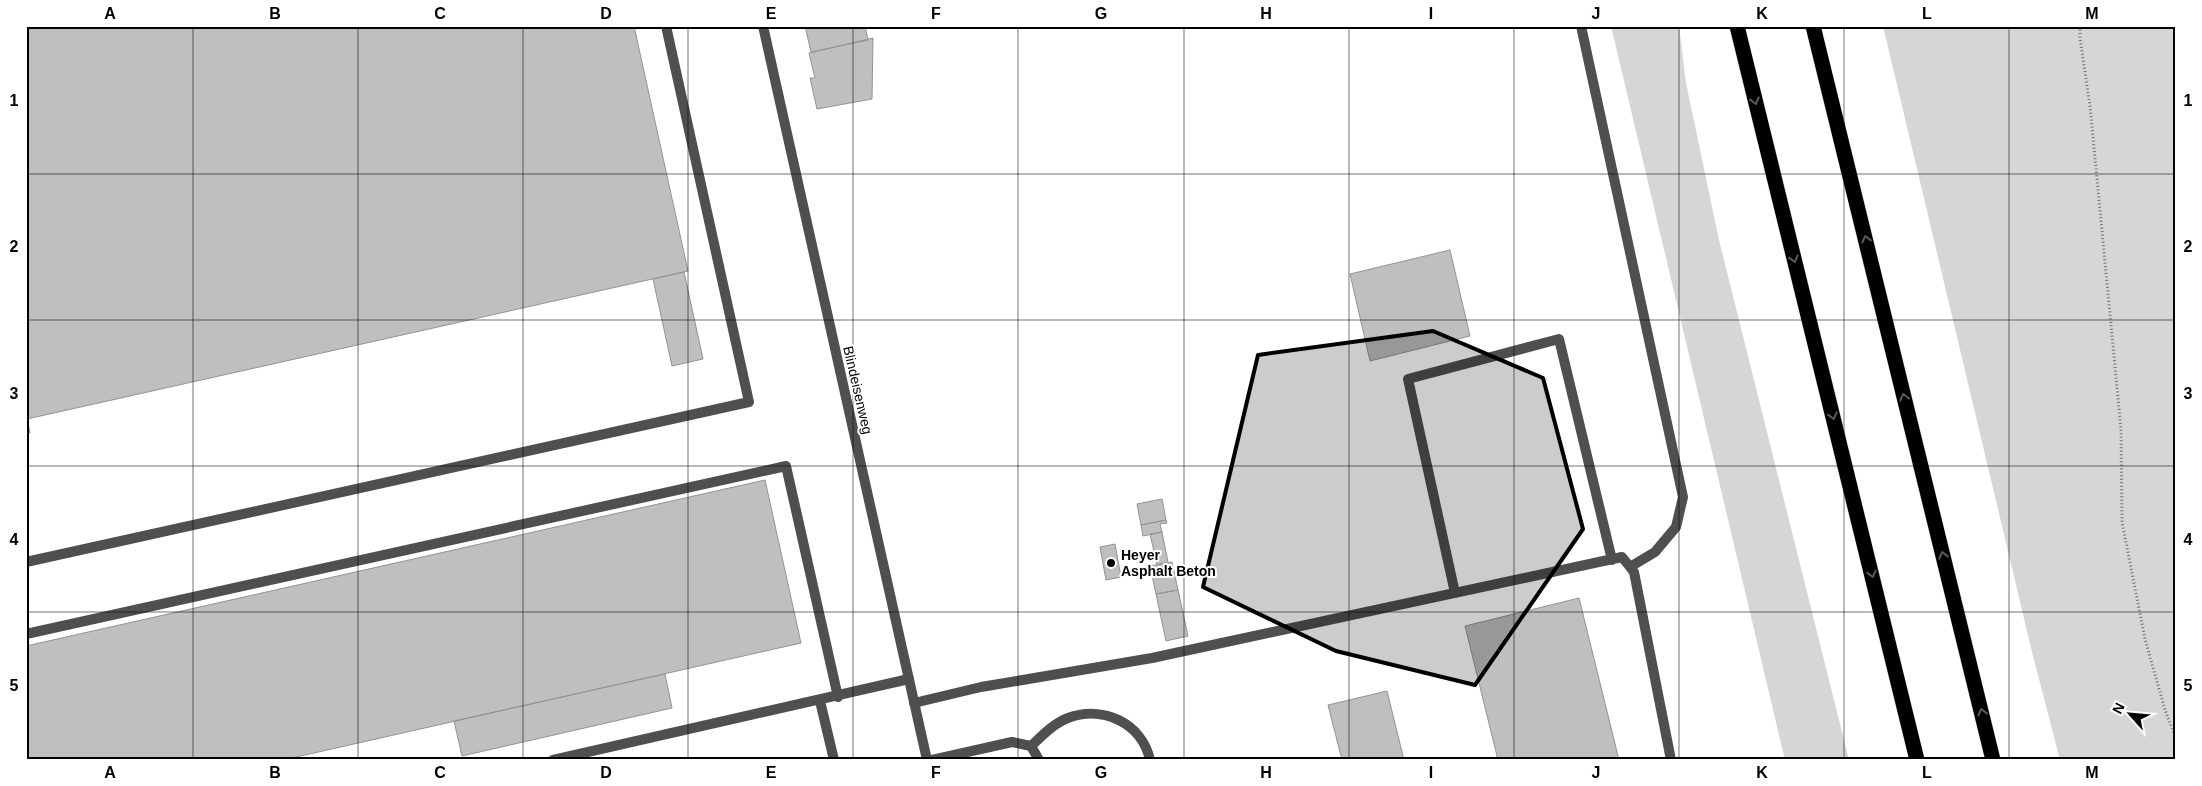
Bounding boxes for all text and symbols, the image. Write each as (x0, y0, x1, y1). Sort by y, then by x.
text: A (104, 5, 116, 22)
text: B (269, 5, 281, 22)
text: C (434, 5, 446, 22)
text: D (600, 5, 612, 22)
text: E (766, 5, 777, 22)
text: F (931, 5, 941, 22)
text: G (1095, 5, 1107, 22)
text: H (1260, 5, 1272, 22)
text: I (1429, 5, 1433, 22)
text: J (1592, 5, 1600, 22)
text: K (1756, 5, 1768, 22)
text: L (1922, 5, 1932, 22)
text: M (2085, 5, 2099, 22)
text: 1 (10, 92, 19, 109)
text: 1 (2184, 92, 2193, 109)
one-way arrow (1749, 96, 1760, 105)
one-way arrow (1861, 234, 1872, 243)
text: 2 (10, 238, 19, 255)
text: 2 (2184, 238, 2193, 255)
one-way arrow (1788, 254, 1799, 263)
street label: Blindeisenweg (840, 344, 876, 436)
text: 3 (10, 385, 19, 402)
text: 3 (2184, 385, 2193, 402)
one-way arrow (1899, 392, 1910, 401)
one-way arrow (1827, 412, 1838, 421)
text: 4 (10, 531, 19, 548)
text: 4 (2184, 531, 2193, 548)
place label: Heyer Asphalt Beton (1121, 547, 1216, 579)
one-way arrow (1938, 550, 1949, 559)
marker: Heyer Asphalt Beton (1105, 557, 1117, 569)
one-way arrow (1866, 570, 1876, 578)
text: 5 (10, 677, 19, 694)
text: 5 (2184, 677, 2193, 694)
north arrow (2104, 688, 2154, 738)
text: N (2109, 700, 2128, 716)
one-way arrow (1977, 708, 1988, 717)
text: A (104, 764, 116, 781)
text: B (269, 764, 281, 781)
text: C (434, 764, 446, 781)
text: D (600, 764, 612, 781)
text: E (766, 764, 777, 781)
text: F (931, 764, 941, 781)
text: G (1095, 764, 1107, 781)
text: H (1260, 764, 1272, 781)
text: I (1429, 764, 1433, 781)
text: J (1592, 764, 1600, 781)
text: K (1756, 764, 1768, 781)
text: L (1922, 764, 1932, 781)
text: M (2085, 764, 2099, 781)

